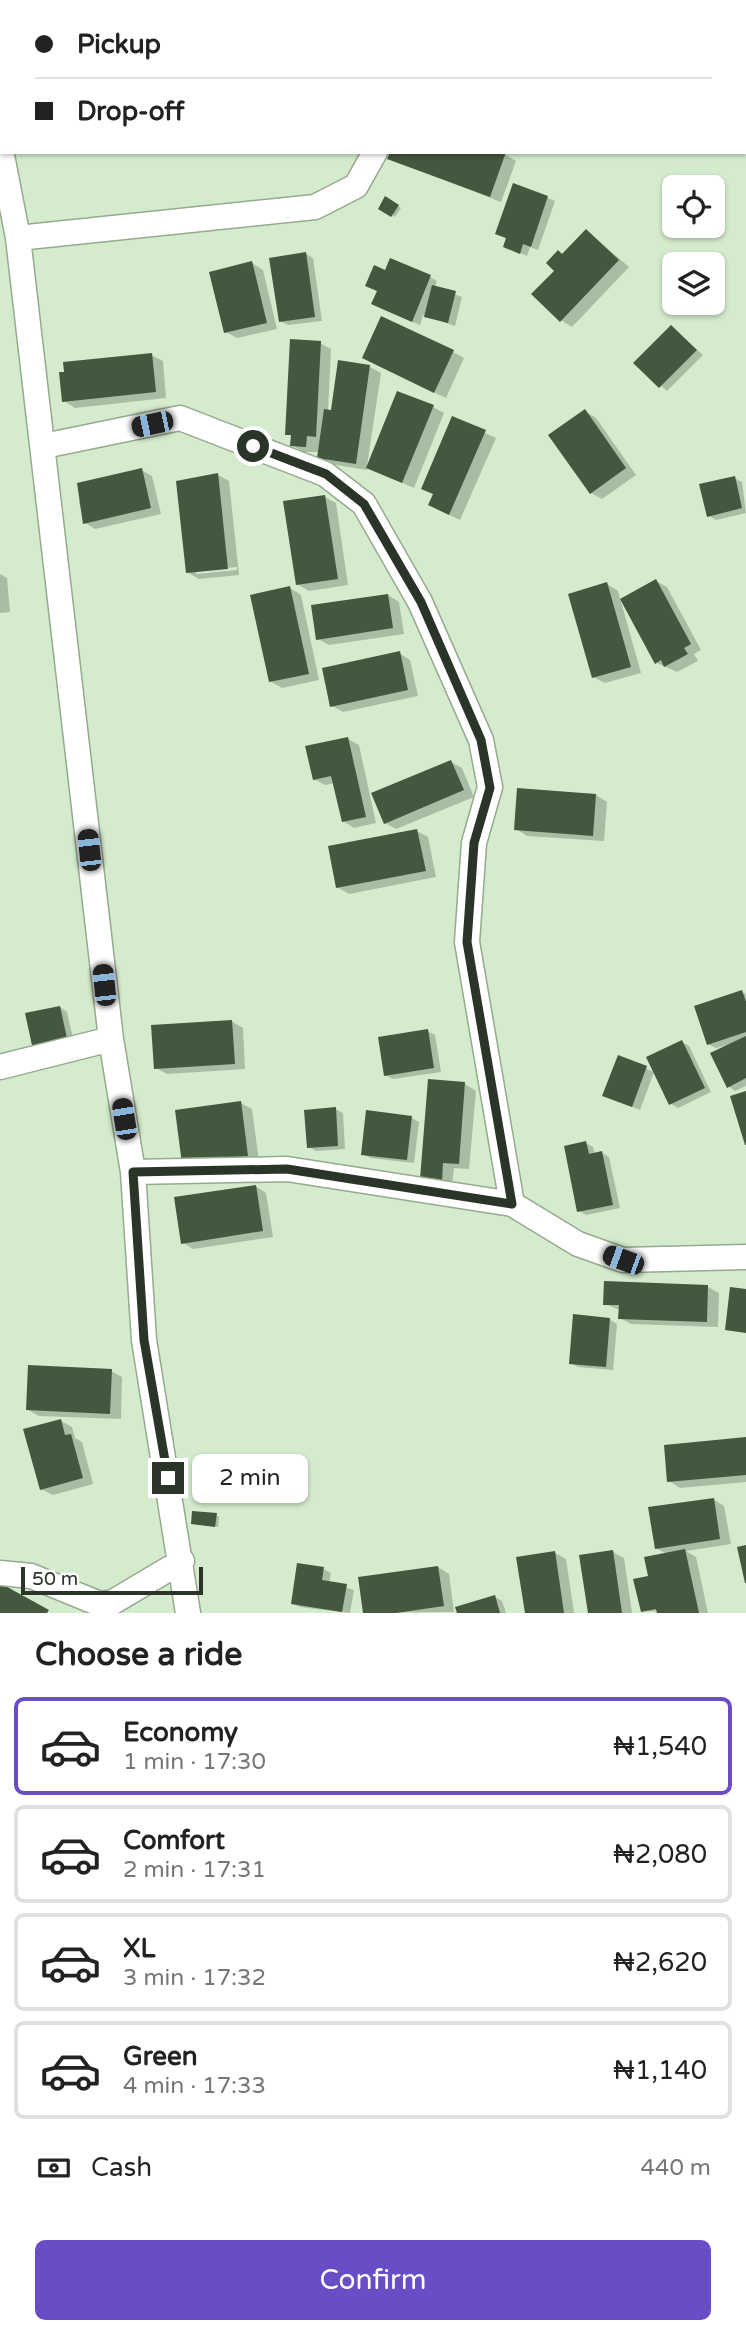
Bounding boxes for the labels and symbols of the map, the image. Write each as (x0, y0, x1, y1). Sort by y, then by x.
car (130, 409, 175, 439)
route start (237, 430, 269, 462)
car (77, 828, 102, 872)
car (92, 963, 117, 1007)
car (111, 1097, 138, 1141)
car (600, 1243, 647, 1277)
callout: 2 min (192, 1454, 308, 1502)
route end (152, 1462, 184, 1494)
scale bar (21, 1564, 203, 1596)

